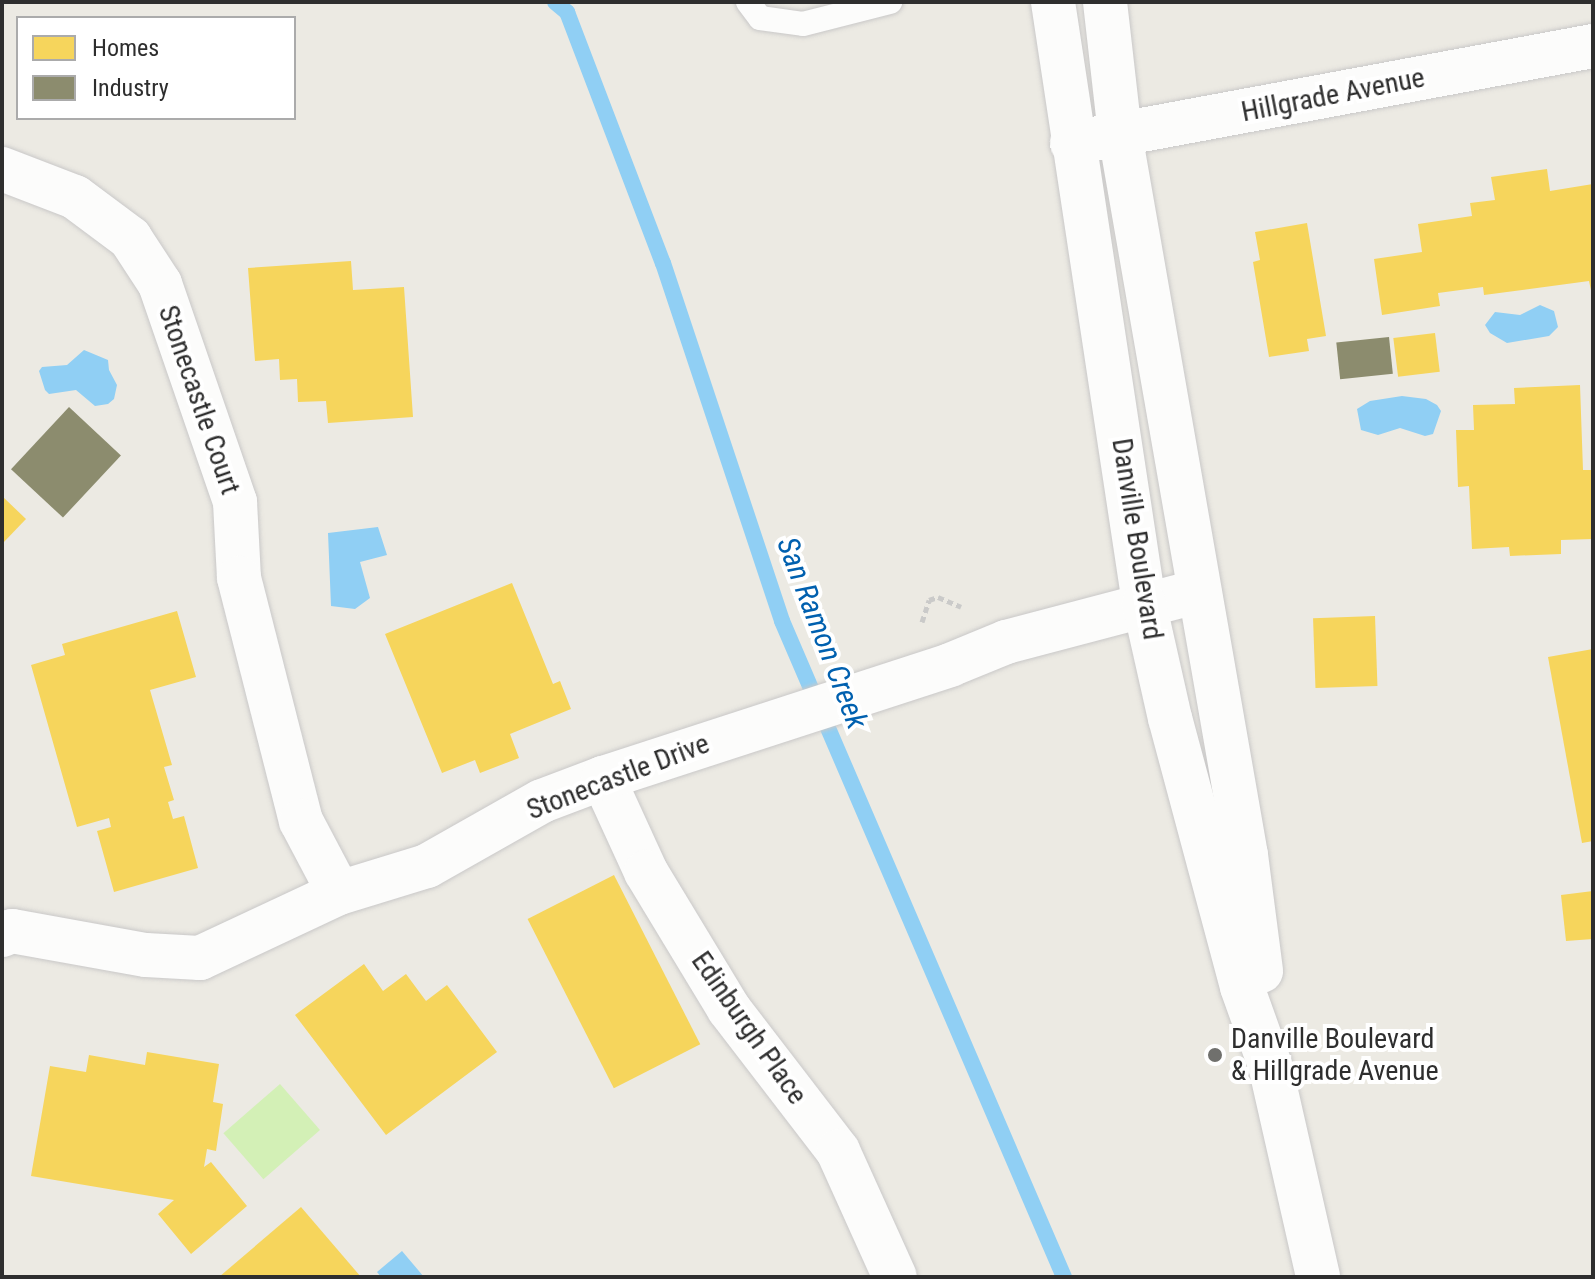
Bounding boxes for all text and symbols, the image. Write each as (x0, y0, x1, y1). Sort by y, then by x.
legend (16, 16, 296, 120)
text: Homes (92, 34, 159, 62)
street label: Hillgrade Avenue (1239, 61, 1427, 129)
text: Industry (92, 74, 169, 102)
street label: Stonecastle Court (151, 301, 247, 499)
street label: Danville Boulevard (1105, 436, 1169, 642)
water label: San Ramon Creek (769, 532, 875, 734)
street label: Stonecastle Drive (522, 727, 714, 827)
street label: Edinburgh Place (684, 945, 814, 1111)
place label: Danville Boulevard & Hillgrade Avenue (1231, 1022, 1439, 1088)
marker: Danville Boulevard & Hillgrade Avenue (1206, 1046, 1224, 1064)

